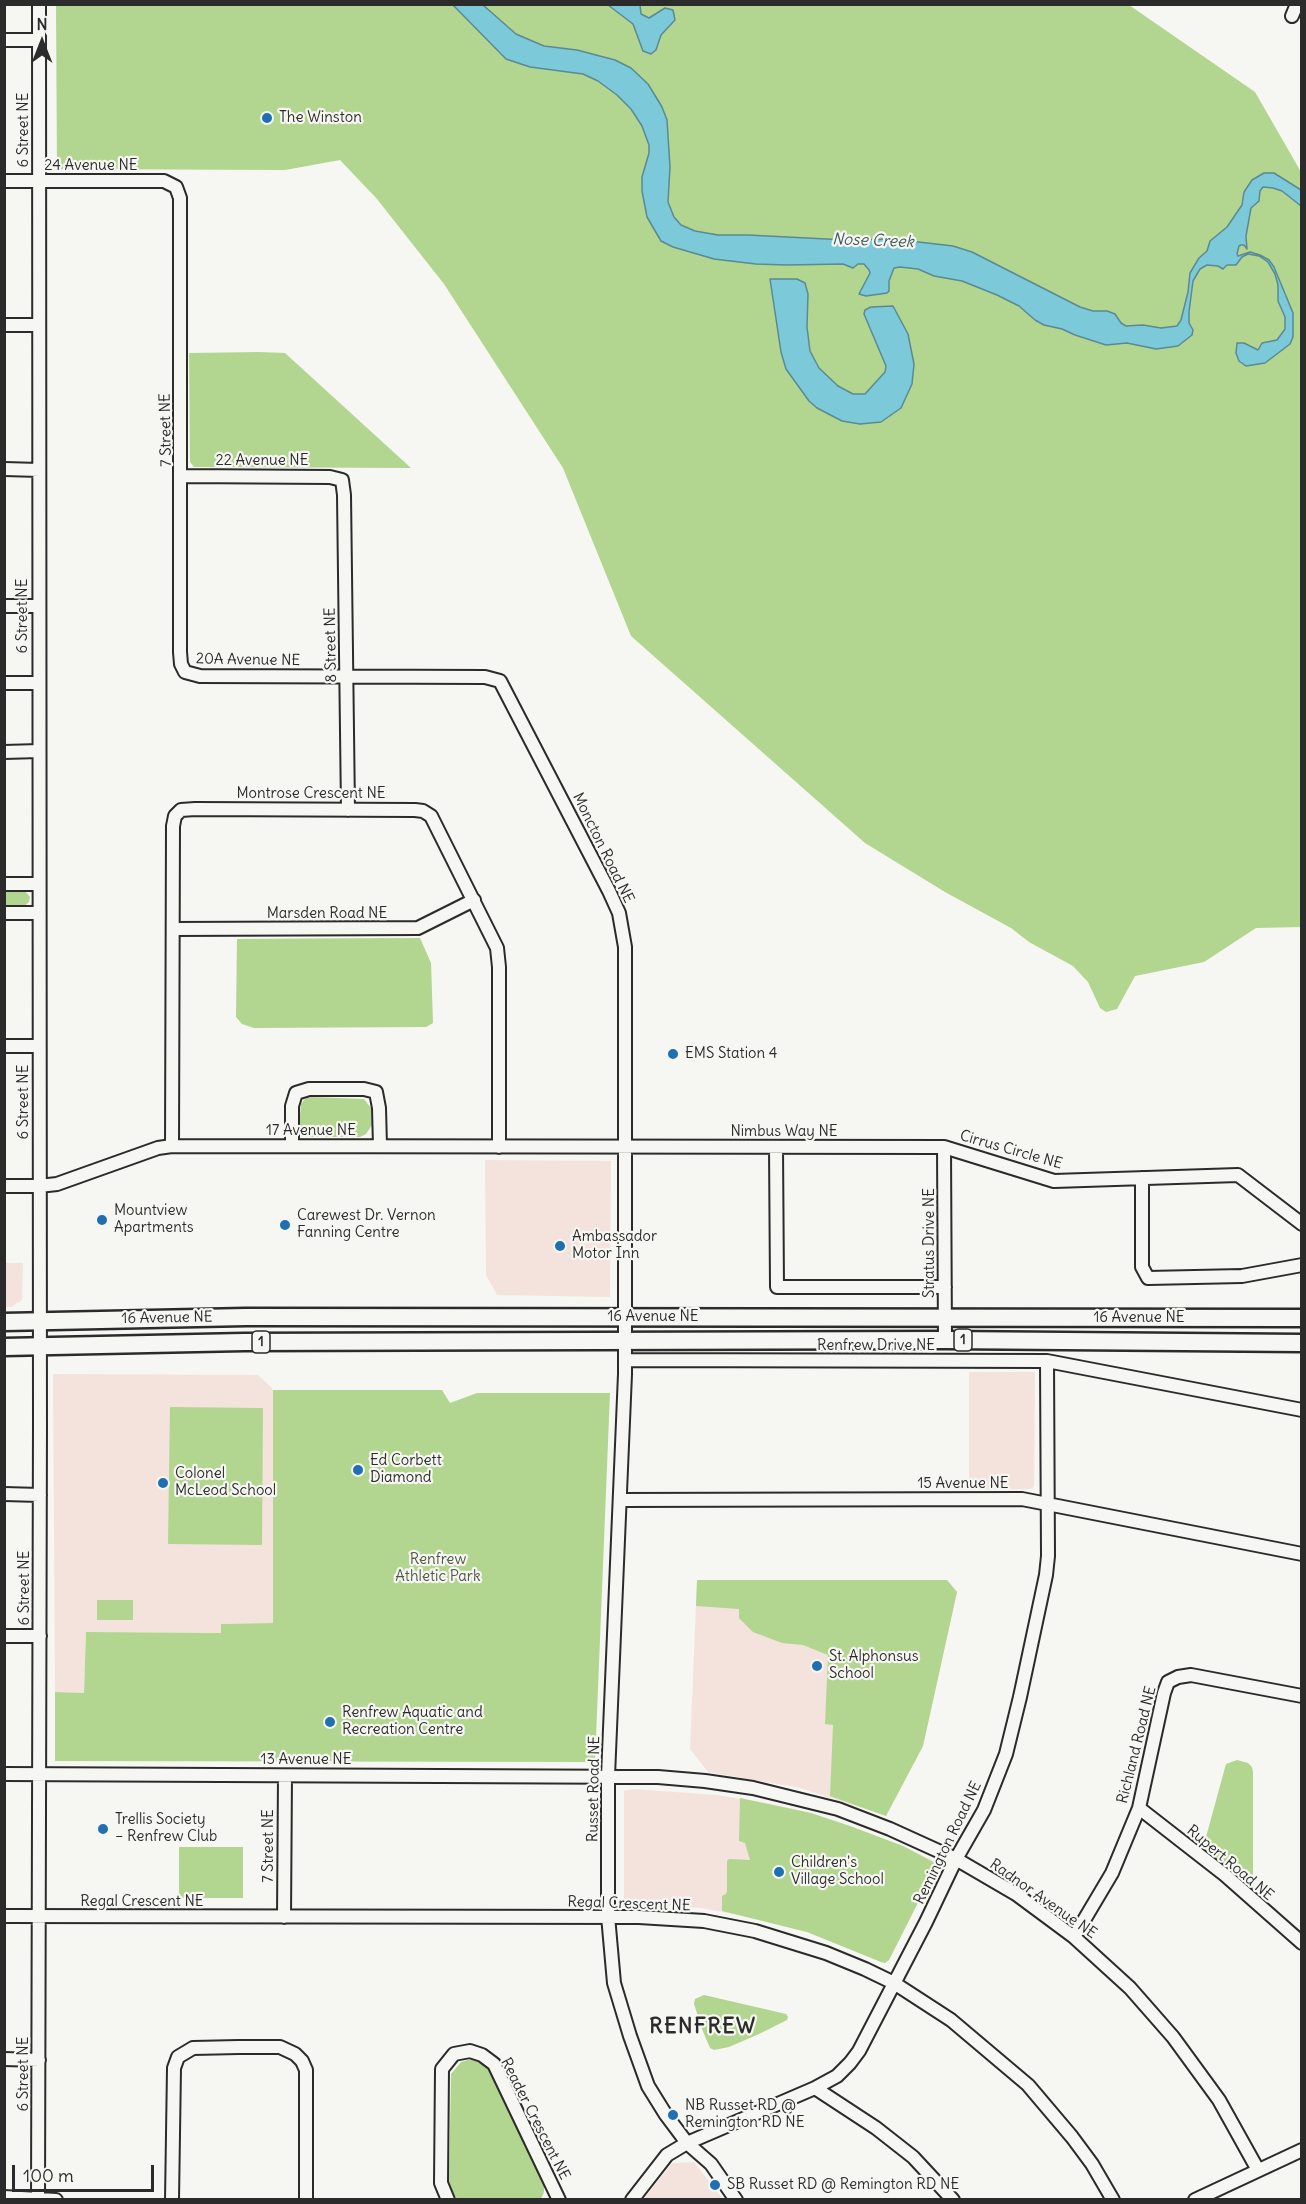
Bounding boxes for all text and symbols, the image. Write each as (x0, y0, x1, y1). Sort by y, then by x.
north arrow (12, 12, 72, 72)
text: N (36, 14, 48, 34)
street label: 6 Street NE (15, 92, 33, 168)
place label: The Winston (279, 109, 362, 127)
marker: The Winston (260, 111, 274, 125)
street label: 24 Avenue NE (44, 157, 138, 175)
water label: Nose Creek (832, 230, 914, 252)
street label: 7 Street NE (156, 393, 176, 467)
street label: 22 Avenue NE (215, 452, 309, 470)
street label: 6 Street NE (14, 578, 32, 654)
street label: 8 Street NE (321, 607, 341, 683)
street label: 20A Avenue NE (196, 650, 300, 670)
street label: Montrose Crescent NE (236, 785, 386, 803)
street label: Moncton Road NE (569, 790, 637, 906)
street label: Marsden Road NE (267, 905, 387, 923)
place label: EMS Station 4 (685, 1045, 777, 1063)
marker: EMS Station 4 (666, 1047, 680, 1061)
street label: 6 Street NE (15, 1064, 33, 1140)
street label: 17 Avenue NE (266, 1122, 356, 1140)
street label: Nimbus Way NE (730, 1123, 838, 1141)
street label: Cirrus Circle NE (958, 1127, 1064, 1173)
street label: Stratus Drive NE (921, 1188, 939, 1298)
place label: Mountview Apartments (114, 1202, 194, 1237)
place label: Carewest Dr. Vernon Fanning Centre (297, 1207, 436, 1242)
marker: Mountview Apartments (95, 1213, 109, 1227)
marker: Carewest Dr. Vernon Fanning Centre (278, 1218, 292, 1232)
place label: Ambassador Motor Inn (572, 1228, 657, 1263)
marker: Ambassador Motor Inn (553, 1239, 567, 1253)
street label: 16 Avenue NE (121, 1308, 213, 1328)
street label: 16 Avenue NE (607, 1308, 699, 1326)
street label: 16 Avenue NE (1093, 1309, 1185, 1327)
road number: 1 (954, 1329, 972, 1351)
road number: 1 (252, 1331, 270, 1353)
street label: Renfrew Drive NE (817, 1337, 935, 1355)
place label: Ed Corbett Diamond (370, 1452, 442, 1487)
marker: Ed Corbett Diamond (351, 1463, 365, 1477)
place label: Colonel McLeod School (175, 1465, 276, 1500)
street label: 15 Avenue NE (917, 1475, 1009, 1493)
marker: Colonel McLeod School (156, 1476, 170, 1490)
street label: 6 Street NE (16, 1550, 34, 1626)
park label: Renfrew Athletic Park (395, 1551, 481, 1586)
place label: St. Alphonsus School (829, 1648, 919, 1683)
marker: St. Alphonsus School (810, 1659, 824, 1673)
street label: Richland Road NE (1114, 1685, 1160, 1805)
place label: Renfrew Aquatic and Recreation Centre (342, 1704, 483, 1739)
marker: Renfrew Aquatic and Recreation Centre (323, 1715, 337, 1729)
street label: Russet Road NE (584, 1736, 604, 1842)
street label: 13 Avenue NE (260, 1751, 352, 1769)
street label: Remington Road NE (910, 1779, 986, 1907)
street label: 7 Street NE (260, 1809, 278, 1883)
place label: Trellis Society – Renfrew Club (115, 1811, 217, 1846)
marker: Trellis Society – Renfrew Club (96, 1822, 110, 1836)
street label: Rupert Road NE (1183, 1822, 1277, 1904)
place label: Children's Village School (791, 1854, 884, 1889)
street label: Radnor Avenue NE (986, 1855, 1100, 1943)
marker: Children's Village School (772, 1865, 786, 1879)
street label: Regal Crescent NE (80, 1893, 204, 1911)
street label: Regal Crescent NE (567, 1893, 691, 1915)
district label: RENFREW (649, 2014, 757, 2040)
street label: 6 Street NE (15, 2036, 33, 2112)
street label: Reader Crescent NE (496, 2055, 574, 2183)
place label: NB Russet RD @ Remington RD NE (685, 2097, 805, 2132)
marker: NB Russet RD @ Remington RD NE (666, 2108, 680, 2122)
scale bar (15, 2153, 158, 2191)
text: 100 m (23, 2164, 74, 2187)
place label: SB Russet RD @ Remington RD NE (727, 2176, 959, 2194)
marker: SB Russet RD @ Remington RD NE (708, 2178, 722, 2192)

